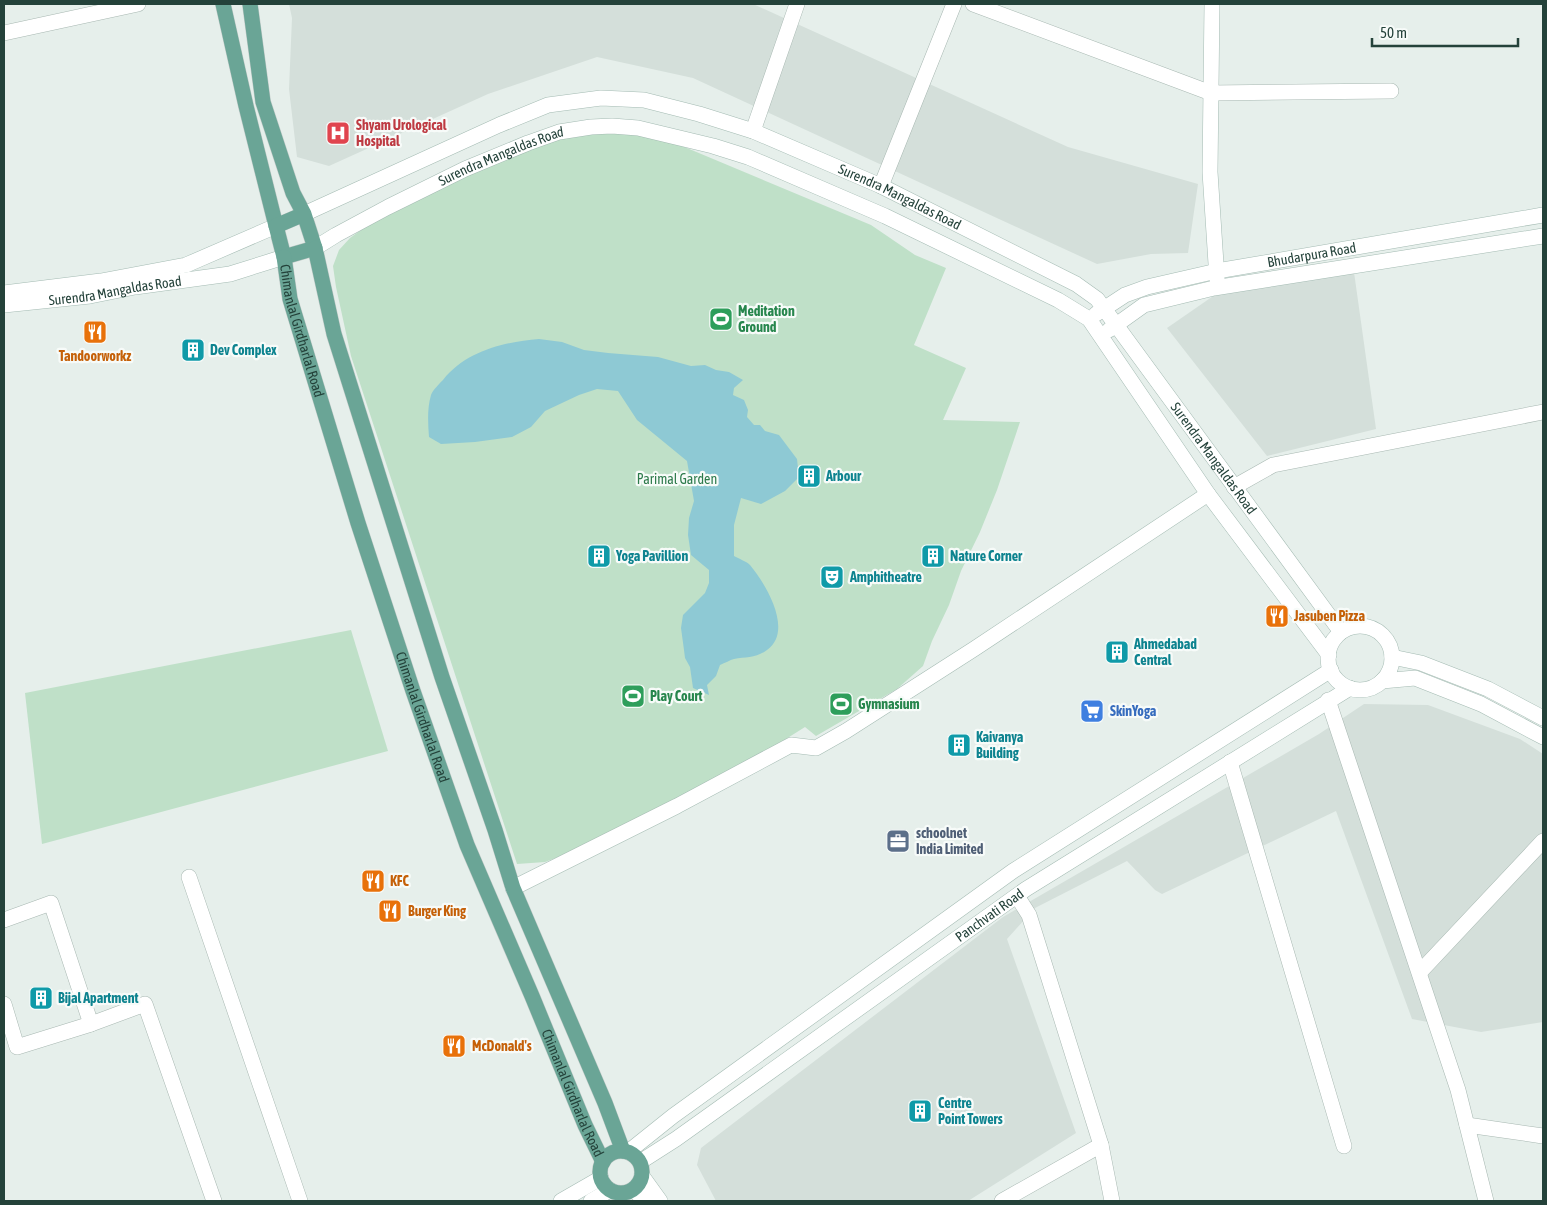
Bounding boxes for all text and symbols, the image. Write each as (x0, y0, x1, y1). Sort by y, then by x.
scale bar (1372, 15, 1518, 47)
text: 50 m (1380, 24, 1407, 41)
place label: Shyam Urological Hospital (356, 117, 447, 149)
hospital icon: Shyam Urological Hospital (325, 120, 351, 146)
street label: Surendra Mangaldas Road (436, 123, 565, 189)
street label: Surendra Mangaldas Road (836, 161, 964, 233)
street label: Bhudarpura Road (1266, 239, 1357, 270)
street label: Chimanlal Girdharlal Road (277, 263, 327, 399)
street label: Surendra Mangaldas Road (48, 273, 182, 308)
place label: Meditation Ground (738, 303, 795, 335)
sports icon: Meditation Ground (708, 306, 734, 332)
restaurant icon: Tandoorworkz (82, 319, 108, 345)
building icon: Dev Complex (180, 337, 206, 363)
place label: Dev Complex (210, 342, 277, 358)
place label: Tandoorworkz (59, 348, 131, 364)
street label: Surendra Mangaldas Road (1168, 399, 1260, 517)
building icon: Arbour (796, 463, 822, 489)
place label: Arbour (825, 468, 862, 484)
park label: Parimal Garden (637, 471, 717, 487)
building icon: Yoga Pavillion (586, 543, 612, 569)
building icon: Nature Corner (920, 543, 946, 569)
place label: Yoga Pavillion (615, 548, 688, 564)
place label: Nature Corner (950, 548, 1023, 564)
theatre icon: Amphitheatre (819, 564, 845, 590)
place label: Amphitheatre (849, 569, 922, 585)
restaurant icon: Jasuben Pizza (1264, 603, 1290, 629)
place label: Jasuben Pizza (1293, 608, 1365, 624)
place label: Ahmedabad Central (1133, 636, 1197, 668)
building icon: Ahmedabad Central (1104, 639, 1130, 665)
street label: Chimanlal Girdharlal Road (393, 650, 452, 784)
sports icon: Play Court (620, 683, 646, 709)
place label: Play Court (650, 688, 702, 704)
sports icon: Gymnasium (828, 691, 854, 717)
place label: Gymnasium (858, 696, 920, 712)
supermarket icon: SkinYoga (1079, 698, 1105, 724)
place label: SkinYoga (1110, 703, 1157, 719)
place label: Kaivanya Building (976, 729, 1024, 761)
building icon: Kaivanya Building (946, 732, 972, 758)
place label: schoolnet India Limited (916, 825, 984, 857)
office icon: schoolnet India Limited (885, 828, 911, 854)
restaurant icon: KFC (360, 868, 386, 894)
place label: KFC (390, 873, 410, 889)
street label: Panchvati Road (952, 885, 1027, 945)
restaurant icon: Burger King (377, 898, 403, 924)
place label: Burger King (408, 903, 467, 919)
building icon: Bijal Apartment (28, 985, 54, 1011)
place label: Bijal Apartment (58, 990, 139, 1006)
street label: Chimanlal Girdharlal Road (538, 1027, 607, 1159)
restaurant icon: McDonald's (441, 1033, 467, 1059)
place label: McDonald's (472, 1038, 532, 1054)
place label: Centre Point Towers (938, 1095, 1003, 1127)
building icon: Centre Point Towers (907, 1098, 933, 1124)

